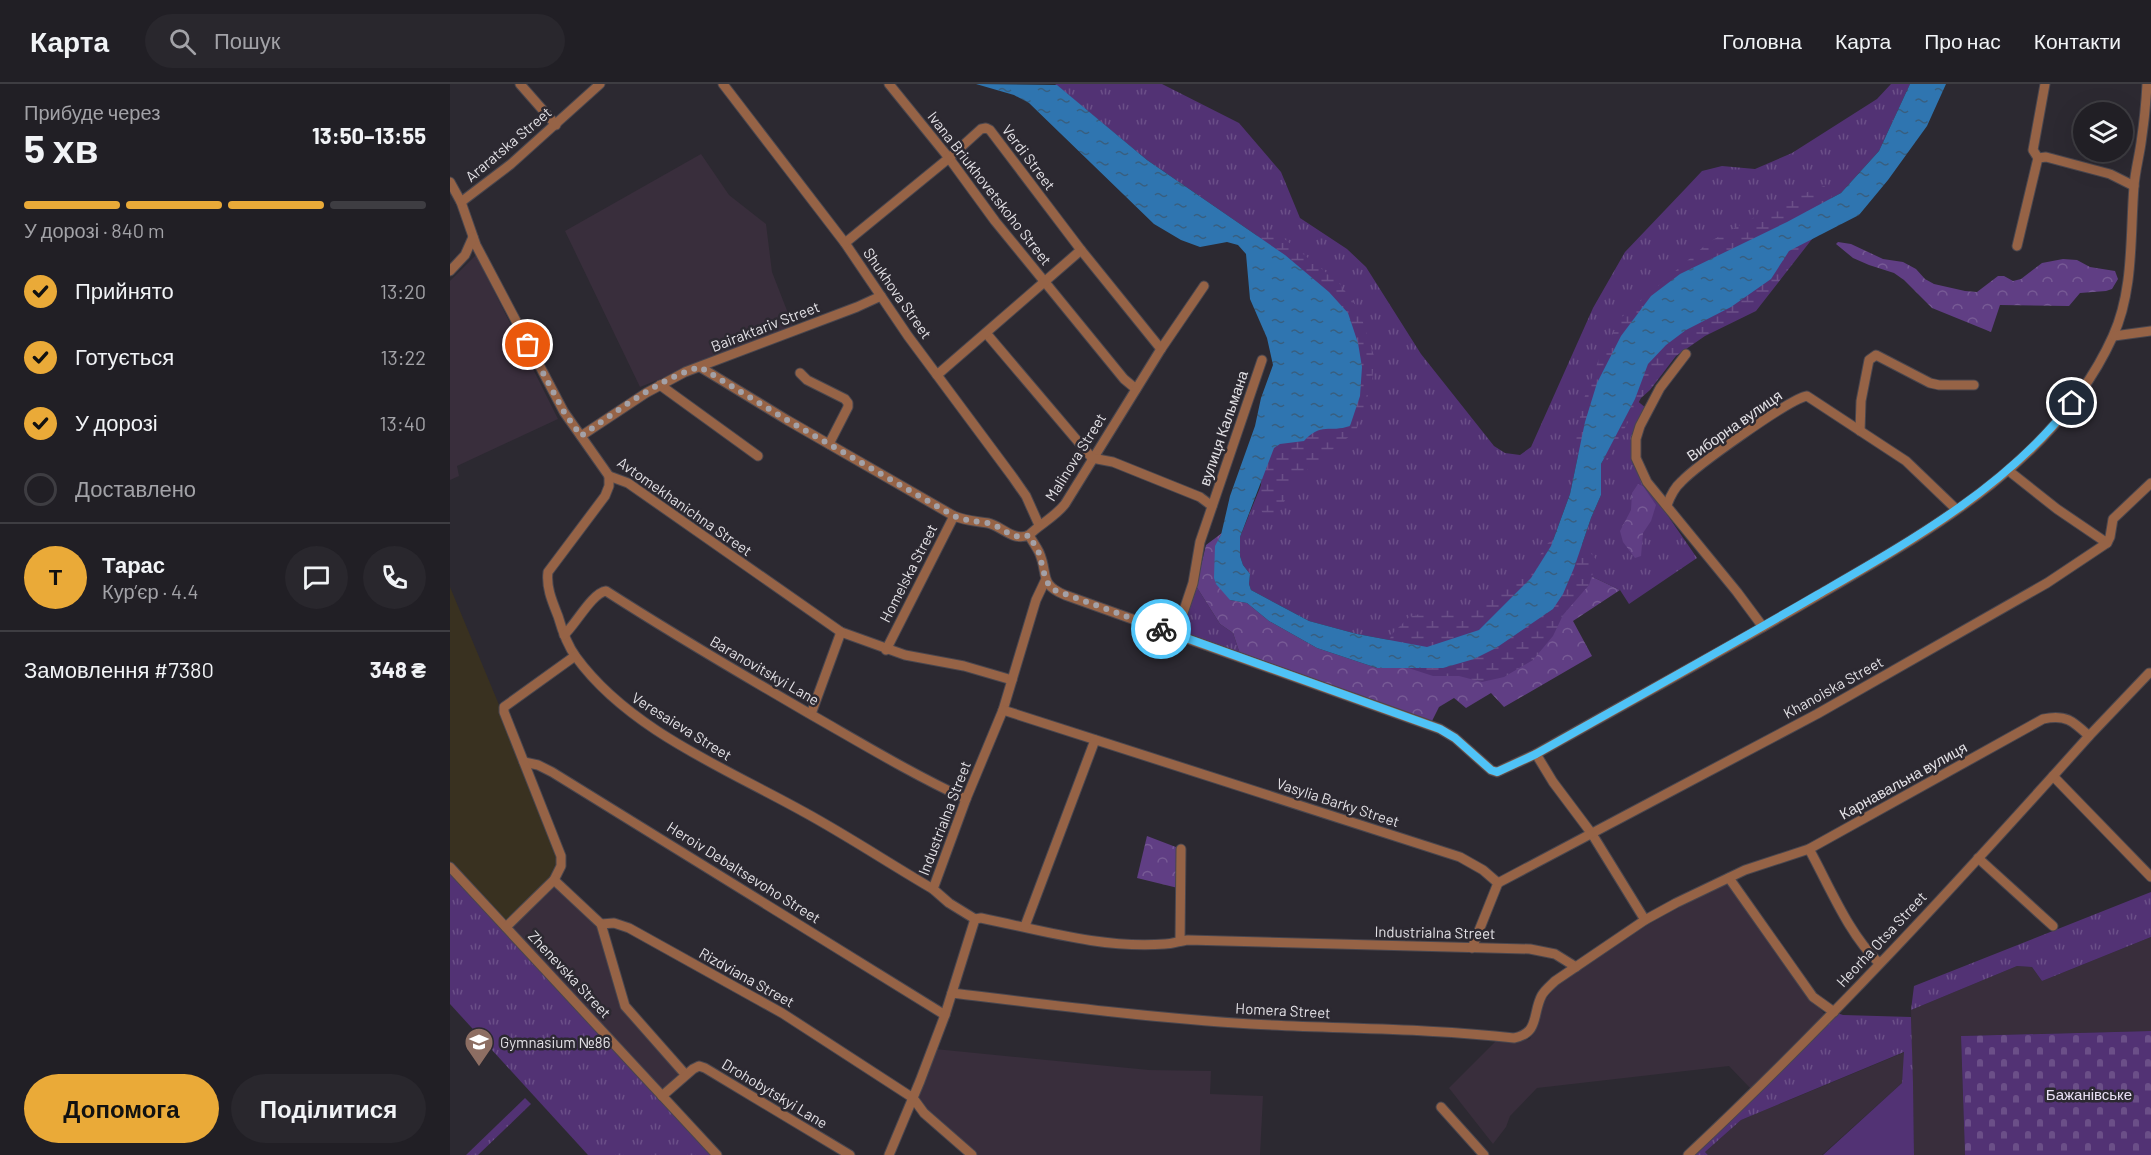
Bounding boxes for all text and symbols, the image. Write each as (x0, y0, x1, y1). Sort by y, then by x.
search box (145, 14, 565, 68)
text: Карта (30, 24, 109, 58)
icon: search (166, 25, 199, 58)
text: Пошук (214, 27, 280, 53)
text: Головна (1722, 28, 1802, 53)
text: Карта (1835, 28, 1891, 53)
text: Про нас (1924, 28, 2001, 53)
text: Контакти (2034, 28, 2121, 53)
text: Прибуде через (24, 100, 160, 124)
map controls (2073, 102, 2133, 162)
button: layers (2073, 102, 2133, 162)
street label: Araratska Street (461, 103, 555, 185)
street label: Ivana Briukhovetskoho Street (924, 107, 1056, 269)
street label: Verdi Street (999, 121, 1059, 193)
text: 13:50–13:55 (312, 122, 426, 148)
text: 5 хв (24, 124, 99, 171)
text: У дорозі · 840 m (24, 218, 165, 242)
street label: Shukhova Street (860, 244, 936, 342)
icon: check (24, 275, 57, 308)
text: Прийнято (75, 277, 174, 303)
text: 13:20 (380, 279, 426, 303)
street label: Bairaktariv Street (708, 297, 822, 355)
pin (502, 319, 553, 370)
icon: bag (511, 328, 544, 361)
icon: check (24, 341, 57, 374)
text: Готується (75, 343, 174, 369)
text: 13:22 (380, 345, 426, 369)
street label: вулиця Кальмана (1195, 367, 1251, 488)
pin (2046, 377, 2097, 428)
street label: Виборна вулиця (1683, 386, 1785, 464)
icon: home (2055, 386, 2088, 419)
icon: check (24, 407, 57, 440)
text: У дорозі (75, 409, 158, 435)
street label: Malinova Street (1041, 410, 1109, 504)
text: 13:40 (380, 411, 426, 435)
street label: Avtomekhanichna Street (614, 453, 756, 559)
text: Доставлено (75, 475, 196, 501)
street label: Homelska Street (875, 521, 941, 625)
button: chat (285, 546, 348, 609)
button: phone (363, 546, 426, 609)
text: Тарас (102, 551, 165, 577)
text: Т (49, 563, 62, 589)
text: Кур’єр · 4.4 (102, 579, 198, 603)
courier (1131, 599, 1191, 659)
icon: bike (1145, 613, 1178, 646)
street label: Baranovitskyi Lane (707, 631, 823, 709)
street label: Khanoiska Street (1780, 652, 1886, 722)
text: Замовлення #7380 (24, 656, 214, 682)
text: 348 ₴ (370, 656, 426, 682)
street label: Veresaieva Street (629, 688, 735, 764)
street label: Карнавальна вулиця (1836, 737, 1970, 823)
street label: Industrialna Street (914, 758, 974, 878)
street label: Vasylia Barky Street (1274, 774, 1402, 830)
street label: Heroiv Debaltsevoho Street (664, 817, 824, 927)
street label: Heorha Otsa Street (1832, 888, 1930, 990)
street label: Industrialna Street (1374, 922, 1496, 942)
street label: Zhenevska Street (525, 927, 615, 1021)
street label: Rizdviana Street (696, 943, 798, 1011)
street label: Homera Street (1235, 999, 1331, 1021)
school or university icon: Gymnasium №86 (463, 1026, 495, 1068)
place label: Gymnasium №86 (500, 1033, 610, 1051)
street label: Drohobytskyi Lane (719, 1054, 831, 1132)
button: Допомога (24, 1074, 219, 1143)
button: Поділитися (231, 1074, 426, 1143)
park label: Бажанівське (2046, 1085, 2132, 1103)

